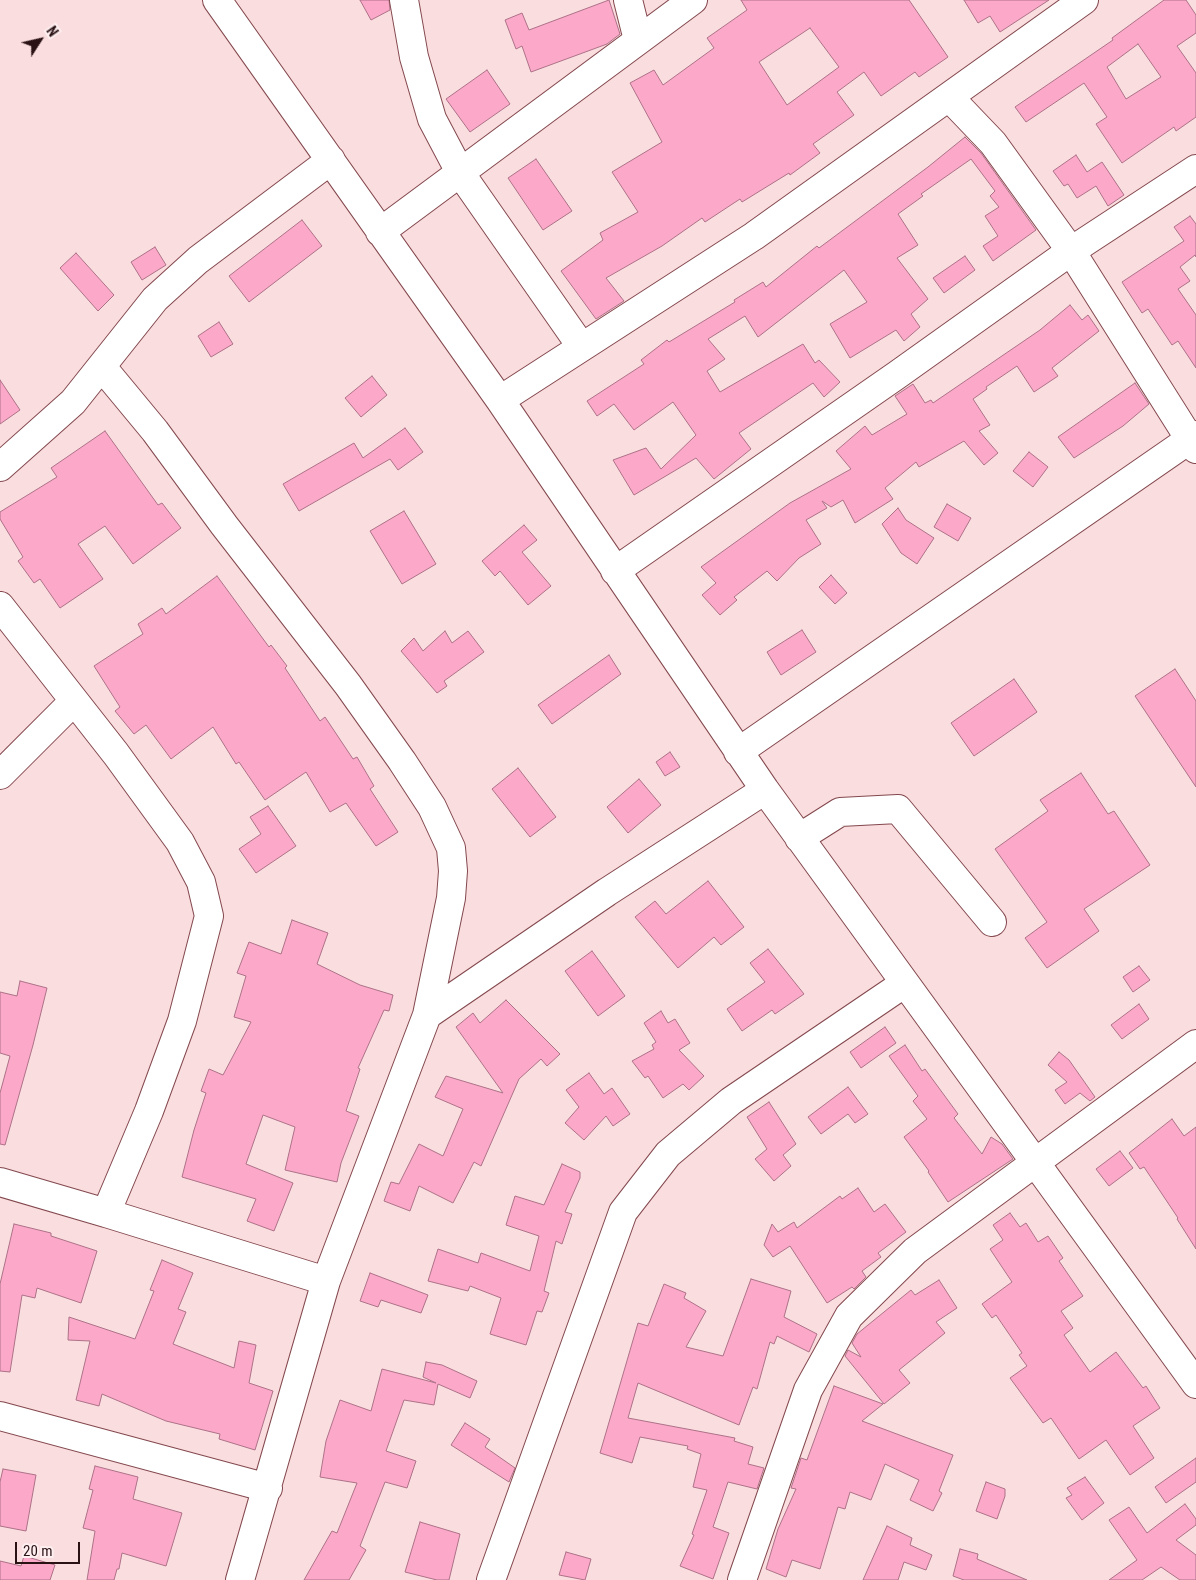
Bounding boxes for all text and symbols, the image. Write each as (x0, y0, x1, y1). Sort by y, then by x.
north arrow (15, 15, 65, 65)
text: N (43, 23, 61, 39)
scale bar (18, 1532, 82, 1564)
text: 20 m (23, 1542, 53, 1560)

